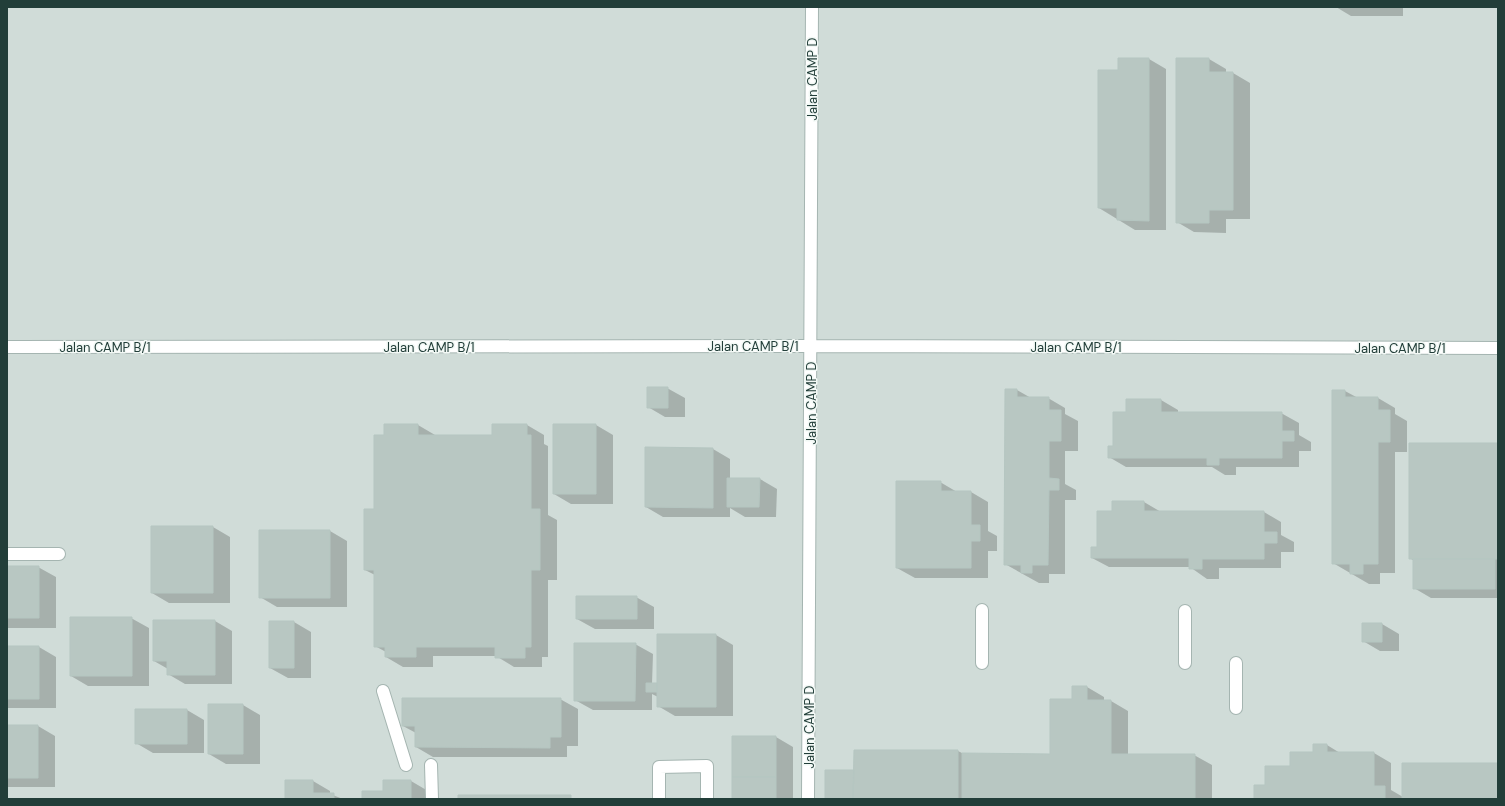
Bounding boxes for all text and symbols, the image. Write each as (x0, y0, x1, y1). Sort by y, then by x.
street label: Jalan CAMP D (804, 37, 821, 121)
street label: Jalan CAMP B/1 (707, 338, 799, 355)
street label: Jalan CAMP B/1 (59, 339, 151, 356)
street label: Jalan CAMP B/1 (383, 339, 475, 356)
street label: Jalan CAMP B/1 (1030, 339, 1122, 356)
street label: Jalan CAMP B/1 (1354, 340, 1446, 357)
street label: Jalan CAMP D (803, 361, 820, 445)
street label: Jalan CAMP D (801, 685, 818, 769)

